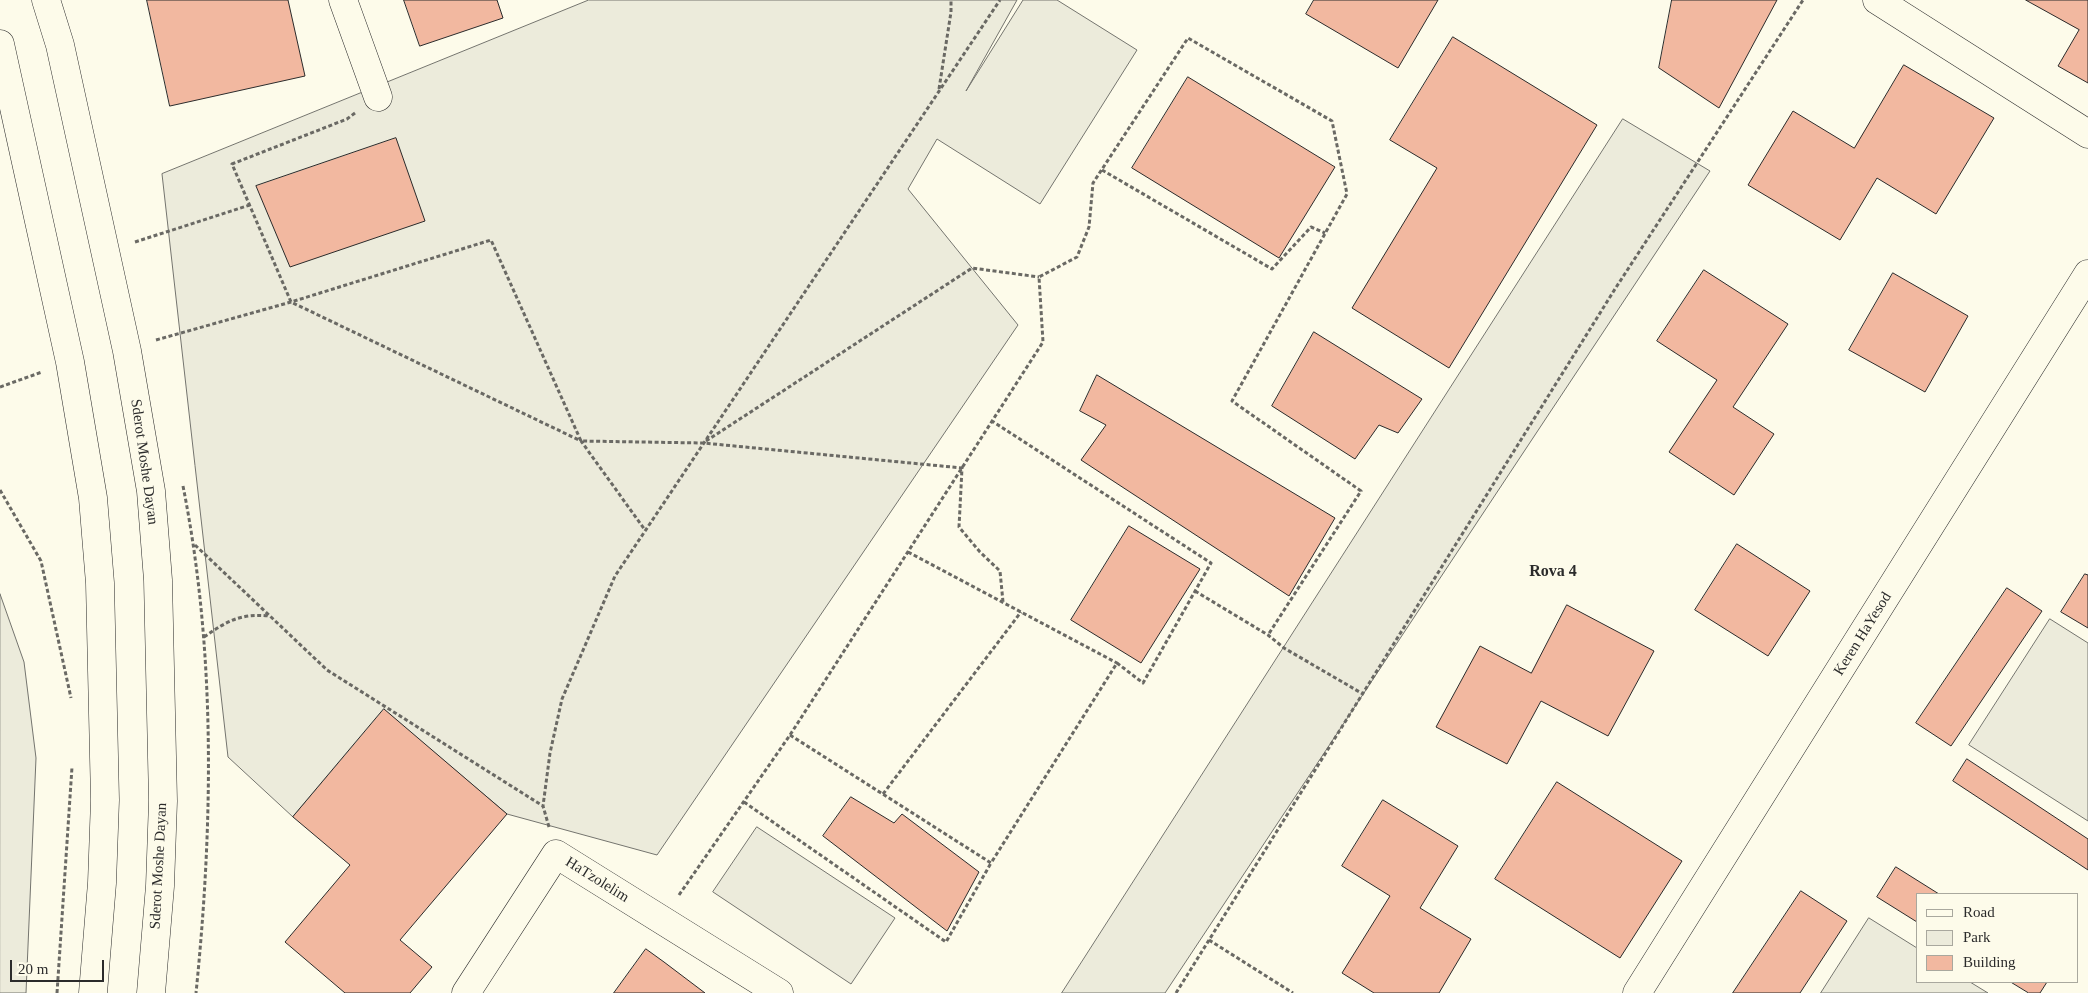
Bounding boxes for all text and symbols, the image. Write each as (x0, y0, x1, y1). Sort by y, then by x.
street label: Sderot Moshe Dayan (125, 389, 163, 535)
district label: Rova 4 (1527, 562, 1579, 582)
street label: Keren HaYesod (1827, 584, 1899, 684)
street label: Sderot Moshe Dayan (146, 793, 172, 939)
street label: HaTzolelim (560, 852, 634, 908)
legend (1916, 893, 2078, 983)
text: Road (1963, 904, 1995, 920)
text: Park (1963, 929, 1991, 945)
scale bar (12, 950, 106, 982)
text: Building (1963, 954, 2016, 970)
text: 20 m (18, 961, 48, 977)

